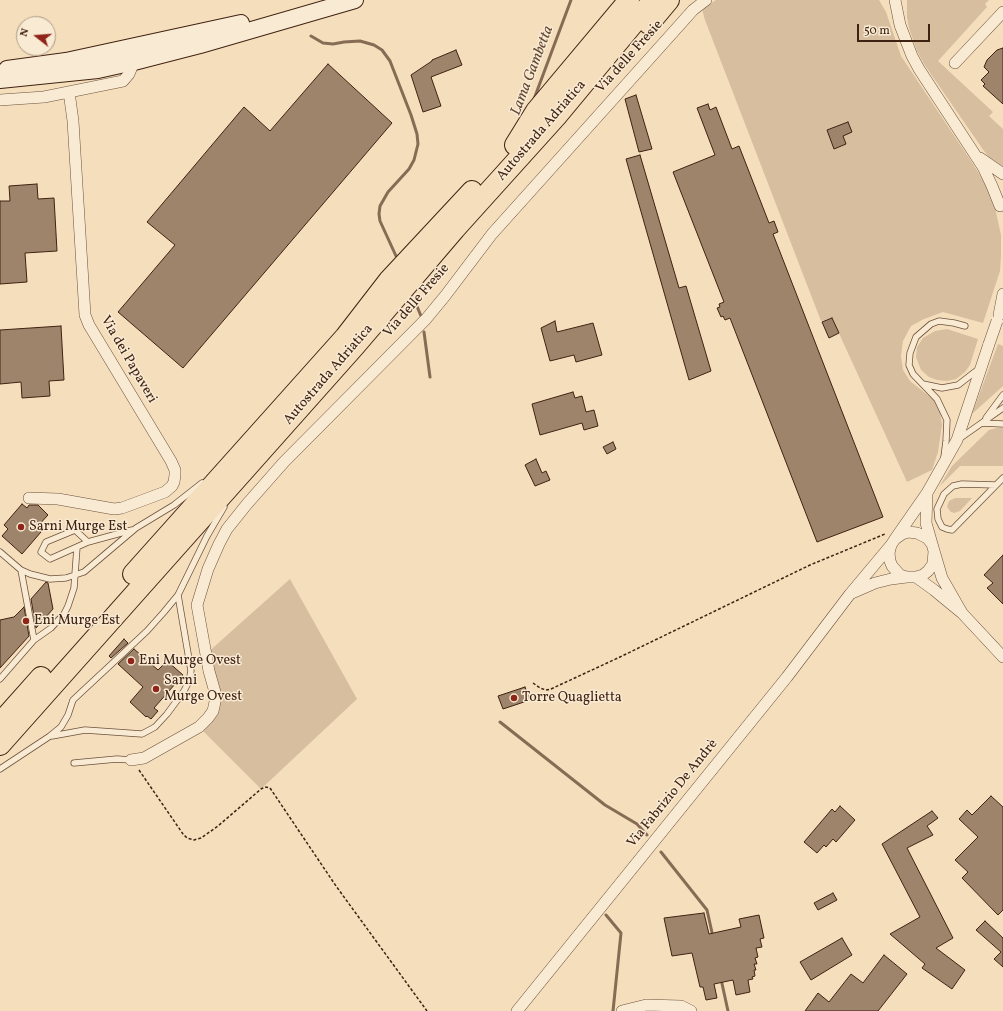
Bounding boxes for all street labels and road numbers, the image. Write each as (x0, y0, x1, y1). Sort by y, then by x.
street label: Via delle Fresie (593, 17, 667, 97)
street label: Autostrada Adriatica (494, 77, 590, 185)
street label: Via delle Fresie (380, 261, 454, 341)
street label: Via dei Papaveri (96, 313, 160, 407)
street label: Autostrada Adriatica (281, 321, 377, 429)
street label: Via Fabrizio De Andrè (624, 736, 722, 852)

